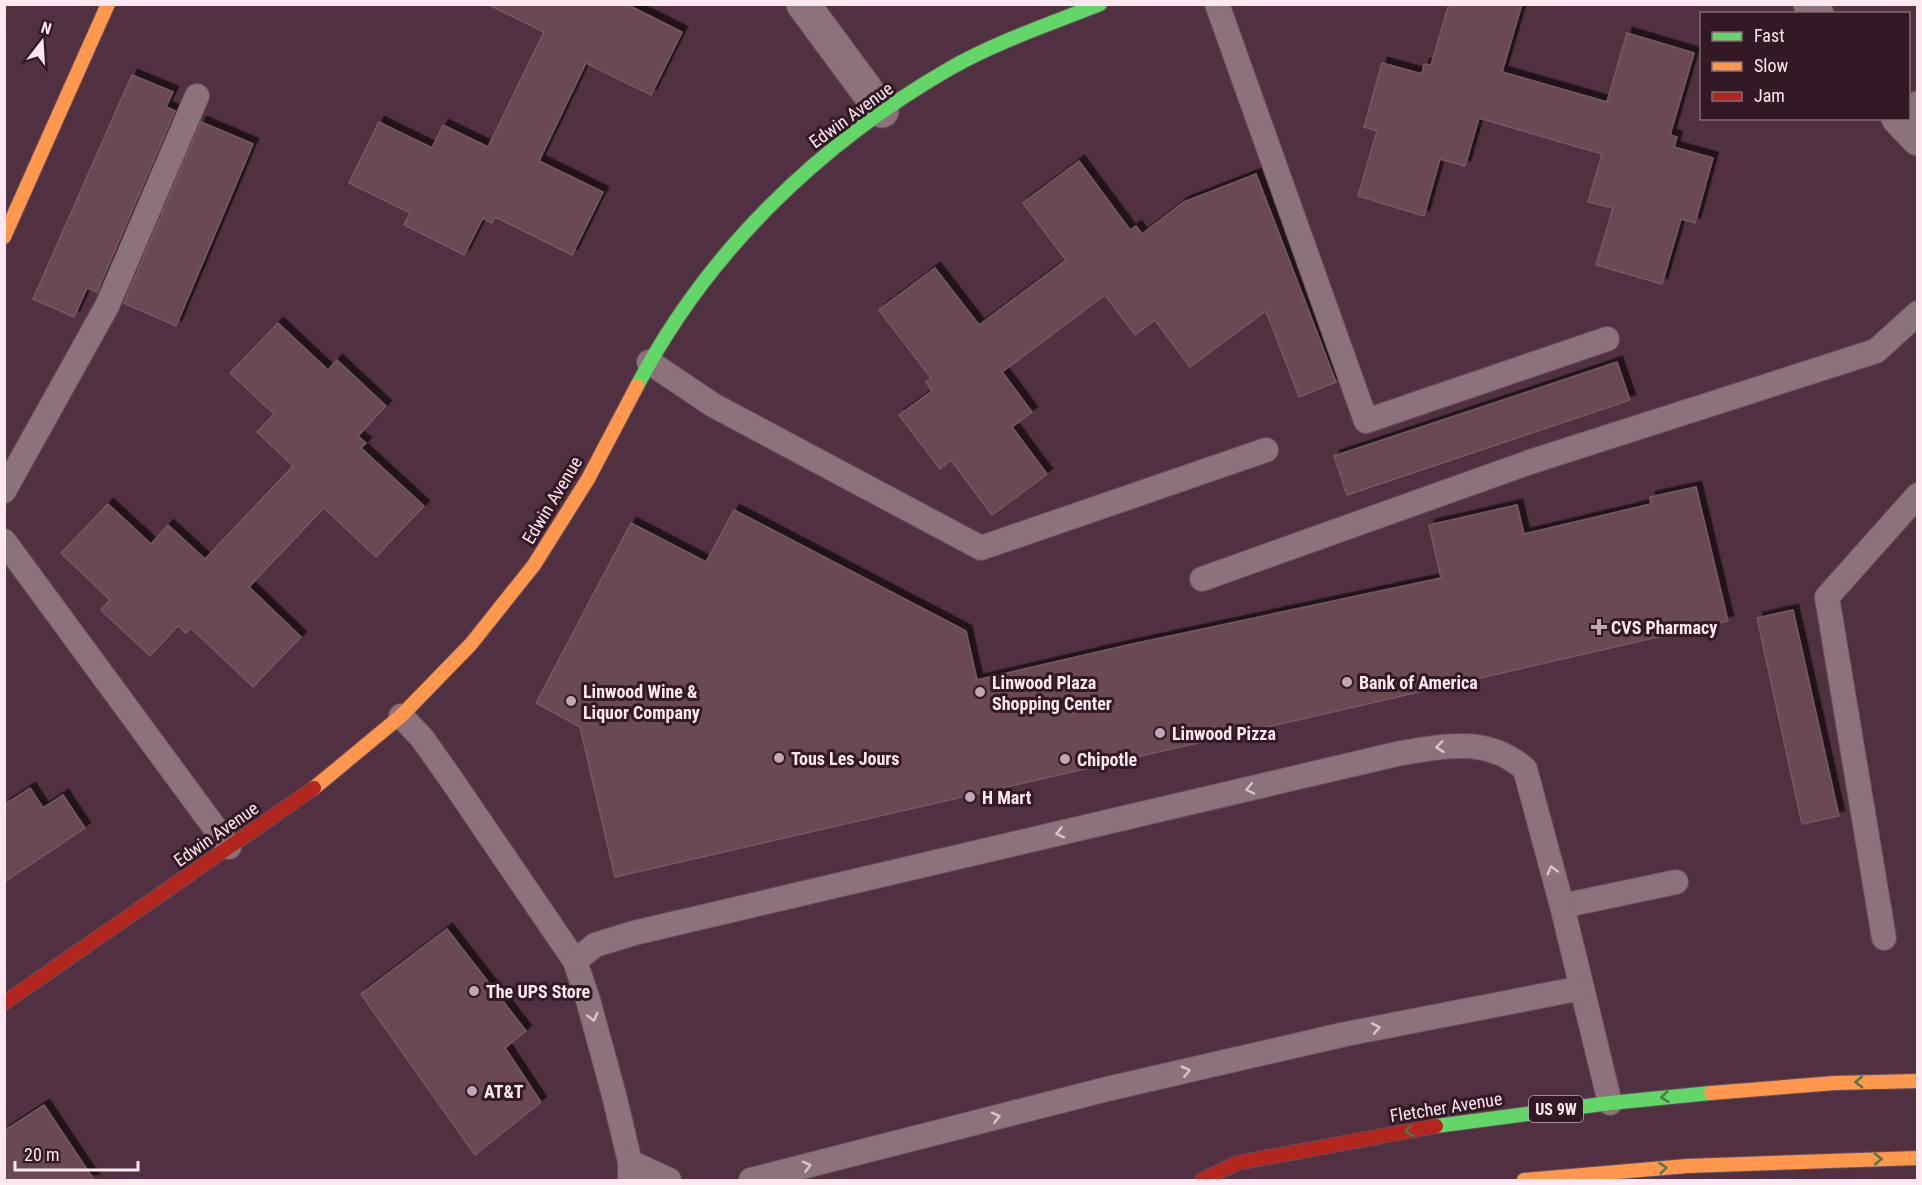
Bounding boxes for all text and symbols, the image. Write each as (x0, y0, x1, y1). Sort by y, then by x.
north arrow (12, 12, 72, 72)
legend (1700, 12, 1910, 120)
text: N (39, 18, 54, 39)
text: Fast (1754, 25, 1785, 46)
text: Slow (1754, 55, 1789, 76)
street label: Edwin Avenue (805, 78, 897, 152)
text: Jam (1754, 85, 1785, 106)
street label: Edwin Avenue (518, 452, 586, 548)
place label: CVS Pharmacy (1611, 617, 1717, 638)
marker: CVS Pharmacy (1592, 620, 1606, 634)
place label: Linwood Plaza Shopping Center (992, 672, 1112, 714)
place label: Bank of America (1359, 672, 1478, 693)
marker: Bank of America (1340, 675, 1354, 689)
place label: Linwood Wine & Liquor Company (583, 681, 700, 723)
marker: Linwood Plaza Shopping Center (973, 685, 987, 699)
marker: Linwood Wine & Liquor Company (564, 694, 578, 708)
place label: Linwood Pizza (1172, 723, 1276, 744)
marker: Linwood Pizza (1153, 726, 1167, 740)
one-way arrow (1436, 741, 1445, 753)
place label: Tous Les Jours (791, 748, 899, 769)
place label: Chipotle (1077, 749, 1138, 770)
marker: Tous Les Jours (772, 751, 786, 765)
marker: Chipotle (1058, 752, 1072, 766)
one-way arrow (1245, 782, 1255, 795)
place label: H Mart (982, 787, 1032, 808)
marker: H Mart (963, 790, 977, 804)
street label: Edwin Avenue (170, 797, 262, 871)
one-way arrow (1055, 826, 1065, 839)
one-way arrow (1547, 865, 1559, 876)
place label: The UPS Store (486, 981, 590, 1002)
marker: The UPS Store (467, 984, 481, 998)
one-way arrow (585, 1011, 598, 1021)
one-way arrow (1370, 1022, 1380, 1035)
one-way arrow (1180, 1065, 1190, 1078)
one-way arrow (1855, 1076, 1864, 1089)
place label: AT&T (484, 1081, 524, 1102)
marker: AT&T (465, 1084, 479, 1098)
street label: Fletcher Avenue (1388, 1088, 1504, 1126)
one-way arrow (1660, 1090, 1669, 1103)
road number: US 9W (1529, 1096, 1583, 1122)
one-way arrow (990, 1112, 1001, 1124)
one-way arrow (1404, 1124, 1414, 1137)
scale bar (15, 1134, 138, 1172)
text: 20 m (24, 1144, 59, 1165)
one-way arrow (1874, 1153, 1883, 1165)
one-way arrow (802, 1161, 812, 1173)
one-way arrow (1659, 1161, 1668, 1174)

